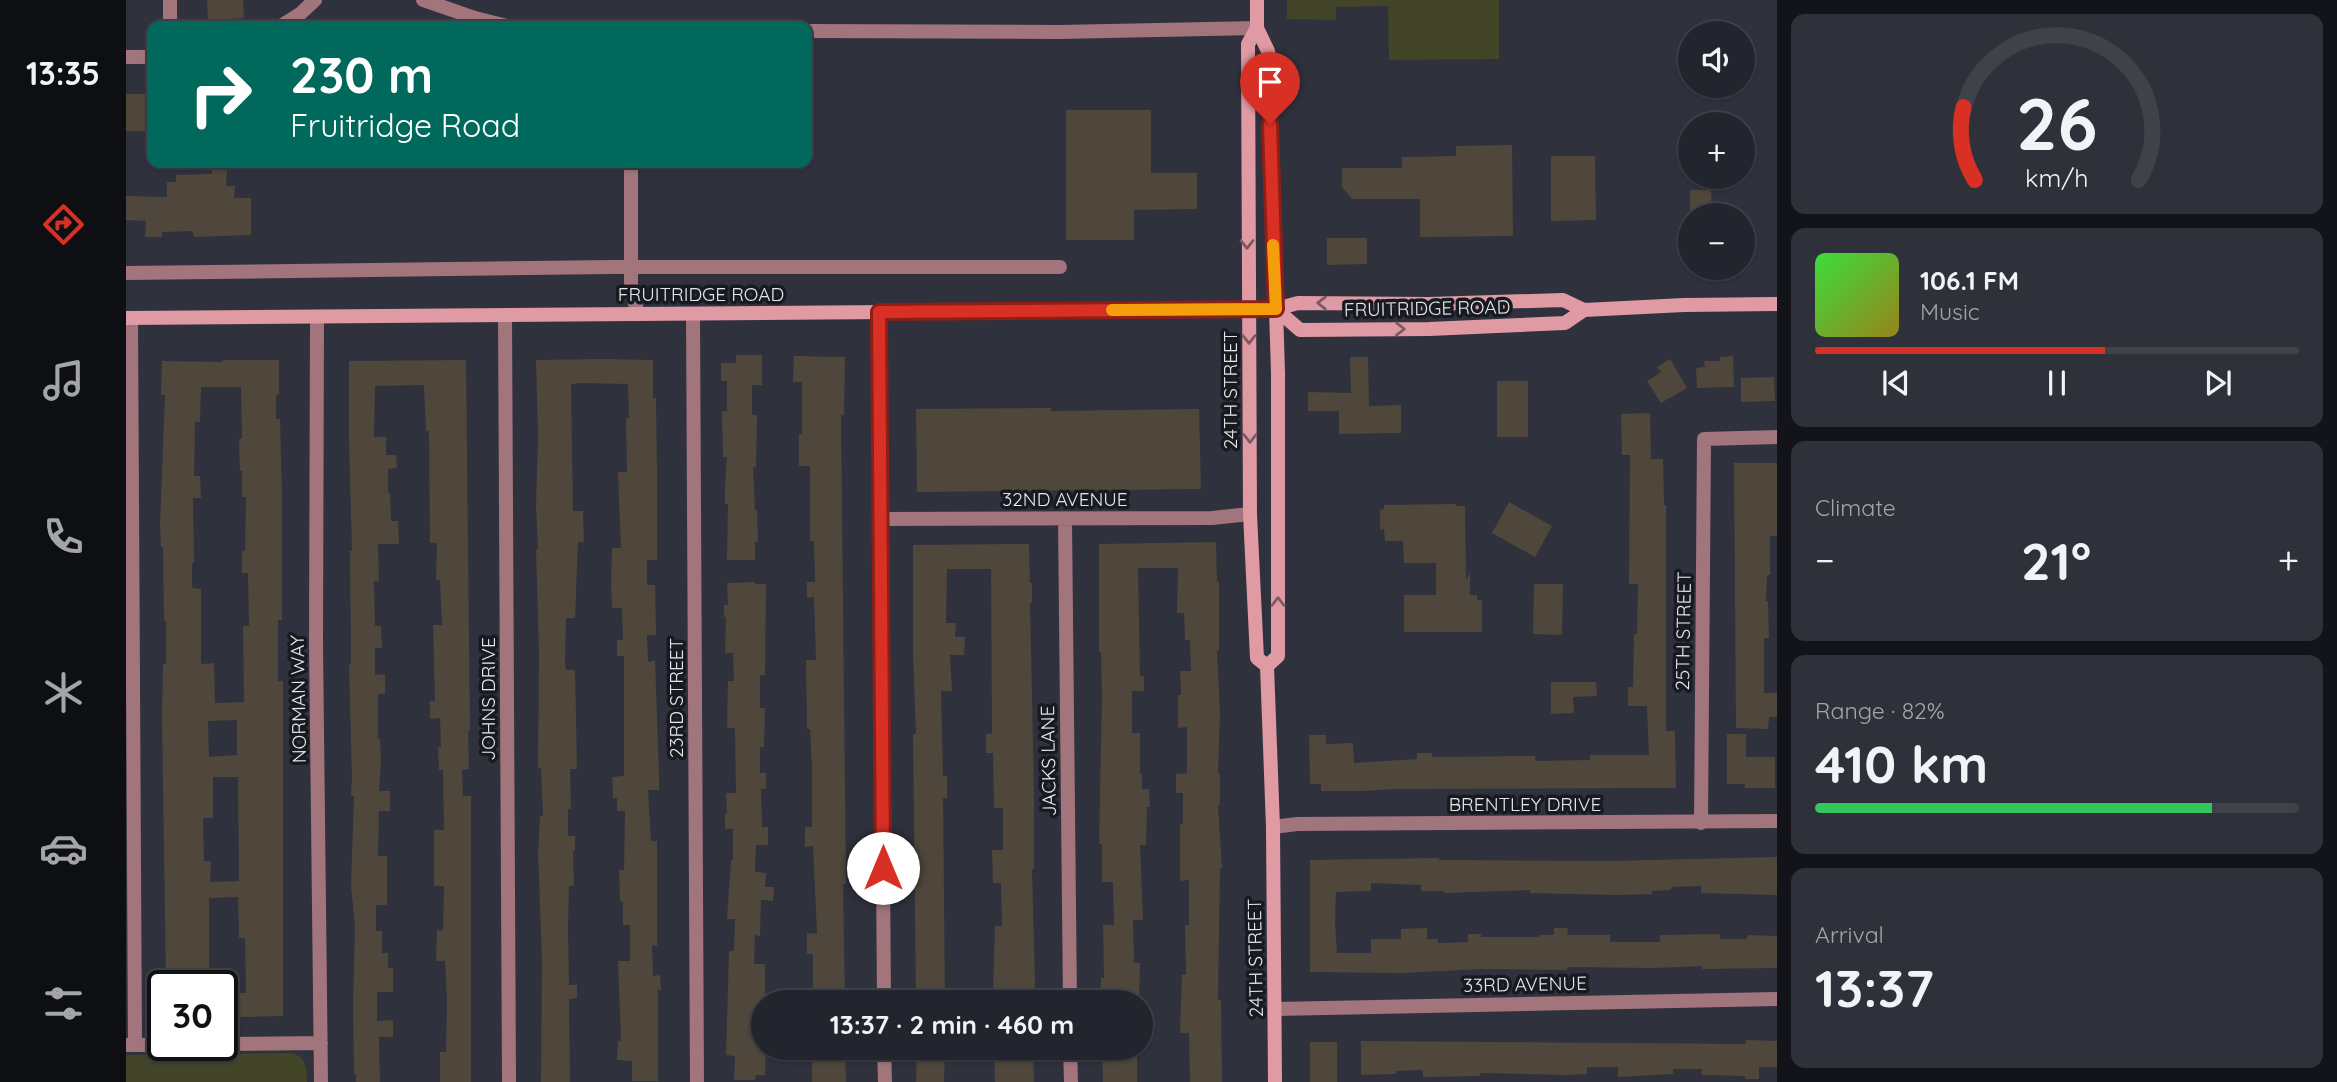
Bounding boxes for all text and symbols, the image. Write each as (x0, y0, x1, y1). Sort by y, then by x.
map controls (1678, 21, 1755, 280)
button: sound (1678, 21, 1755, 98)
text: 230 m (290, 44, 433, 105)
icon: right (175, 49, 266, 140)
pin (1240, 52, 1300, 124)
text: 13:35 (26, 53, 100, 93)
icon: arrive (1251, 63, 1289, 101)
text: 26 (2016, 77, 2098, 168)
text: Fruitridge Road (290, 105, 520, 145)
button: + (1678, 112, 1755, 189)
text: km/h (2025, 162, 2089, 193)
icon: directions (39, 200, 88, 249)
button: − (1678, 203, 1755, 280)
one-way arrow (1239, 240, 1255, 250)
text: 106.1 FM (1920, 264, 2019, 297)
street label: FRUITRIDGE ROAD (618, 282, 784, 306)
one-way arrow (1316, 295, 1327, 311)
street label: FRUITRIDGE ROAD (1344, 295, 1510, 321)
text: Music (1920, 297, 1980, 326)
one-way arrow (1395, 321, 1406, 337)
street label: 24TH STREET (1218, 331, 1242, 449)
one-way arrow (1241, 334, 1257, 345)
icon: music (39, 356, 88, 405)
icon: previous (1877, 364, 1915, 402)
icon: pause (2038, 364, 2076, 402)
icon: next (2199, 364, 2237, 402)
one-way arrow (1242, 433, 1258, 444)
street label: 32ND AVENUE (1002, 487, 1128, 511)
text: Climate (1815, 493, 1896, 522)
icon: phone (39, 512, 88, 561)
text: 21° (2021, 528, 2091, 593)
text: − (1815, 536, 1835, 584)
text: + (2278, 536, 2299, 584)
street label: 25TH STREET (1670, 571, 1696, 691)
one-way arrow (1270, 597, 1286, 607)
street label: NORMAN WAY (285, 634, 311, 763)
street label: JOHNS DRIVE (476, 637, 500, 761)
street label: 23RD STREET (664, 638, 688, 758)
icon: climate (39, 668, 88, 717)
text: Range · 82% (1815, 696, 1945, 725)
street label: JACKS LANE (1035, 705, 1061, 817)
text: 410 km (1815, 731, 1988, 796)
street label: BRENTLEY DRIVE (1449, 792, 1601, 816)
icon: car (39, 824, 88, 873)
position arrow (846, 831, 920, 905)
street label: 24TH STREET (1242, 899, 1268, 1017)
text: Arrival (1815, 920, 1884, 949)
text: 13:37 (1815, 955, 1934, 1020)
speed limit sign: 30 (147, 970, 238, 1061)
street label: 33RD AVENUE (1463, 971, 1587, 997)
icon: filters (39, 979, 88, 1028)
text: 13:37 · 2 min · 460 m (830, 1008, 1074, 1041)

